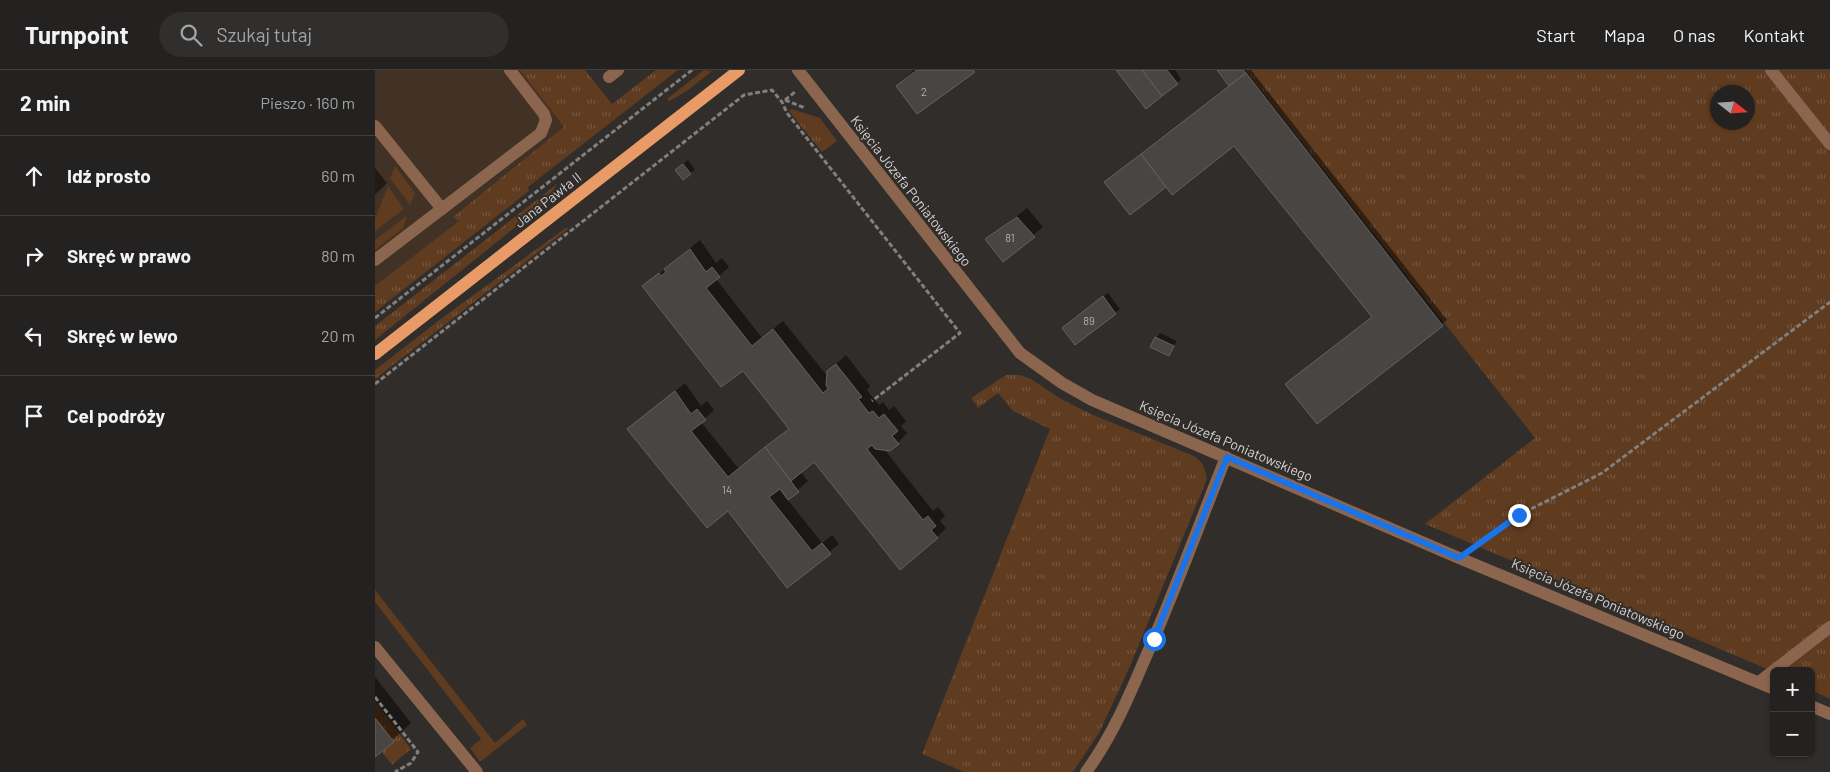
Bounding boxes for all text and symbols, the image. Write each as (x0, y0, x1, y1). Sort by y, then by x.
search box (159, 12, 509, 57)
text: Turnpoint (25, 20, 129, 49)
icon: search (177, 21, 205, 49)
text: Szukaj tutaj (217, 23, 312, 46)
text: Start (1536, 24, 1576, 46)
text: Mapa (1604, 24, 1645, 46)
text: O nas (1673, 24, 1715, 46)
text: Kontakt (1743, 24, 1805, 46)
house number: 2 (921, 85, 927, 98)
north arrow (1710, 85, 1755, 130)
text: 2 min (20, 90, 70, 115)
text: Pieszo · 160 m (260, 93, 355, 112)
street label: Księcia Józefa Poniatowskiego (847, 112, 976, 269)
icon: ahead (20, 162, 48, 190)
text: Idź prosto (67, 164, 151, 187)
text: 60 m (321, 166, 355, 185)
street label: Jana Pawła II (511, 168, 585, 231)
house number: 81 (1005, 231, 1015, 244)
icon: right (20, 242, 48, 270)
text: Skręć w prawo (67, 244, 191, 267)
text: 80 m (321, 246, 355, 265)
house number: 89 (1083, 314, 1095, 327)
icon: left (20, 322, 48, 350)
text: Skręć w lewo (67, 324, 178, 347)
text: 20 m (321, 326, 355, 345)
street label: Księcia Józefa Poniatowskiego (1137, 396, 1315, 485)
icon: arrive (20, 402, 48, 430)
text: Cel podróży (67, 404, 165, 427)
house number: 14 (722, 483, 732, 496)
route end (1508, 504, 1531, 527)
street label: Księcia Józefa Poniatowskiego (1509, 554, 1687, 643)
route start (1143, 628, 1166, 651)
map controls (1770, 667, 1815, 757)
button: + (1770, 667, 1815, 712)
button: − (1770, 712, 1815, 757)

